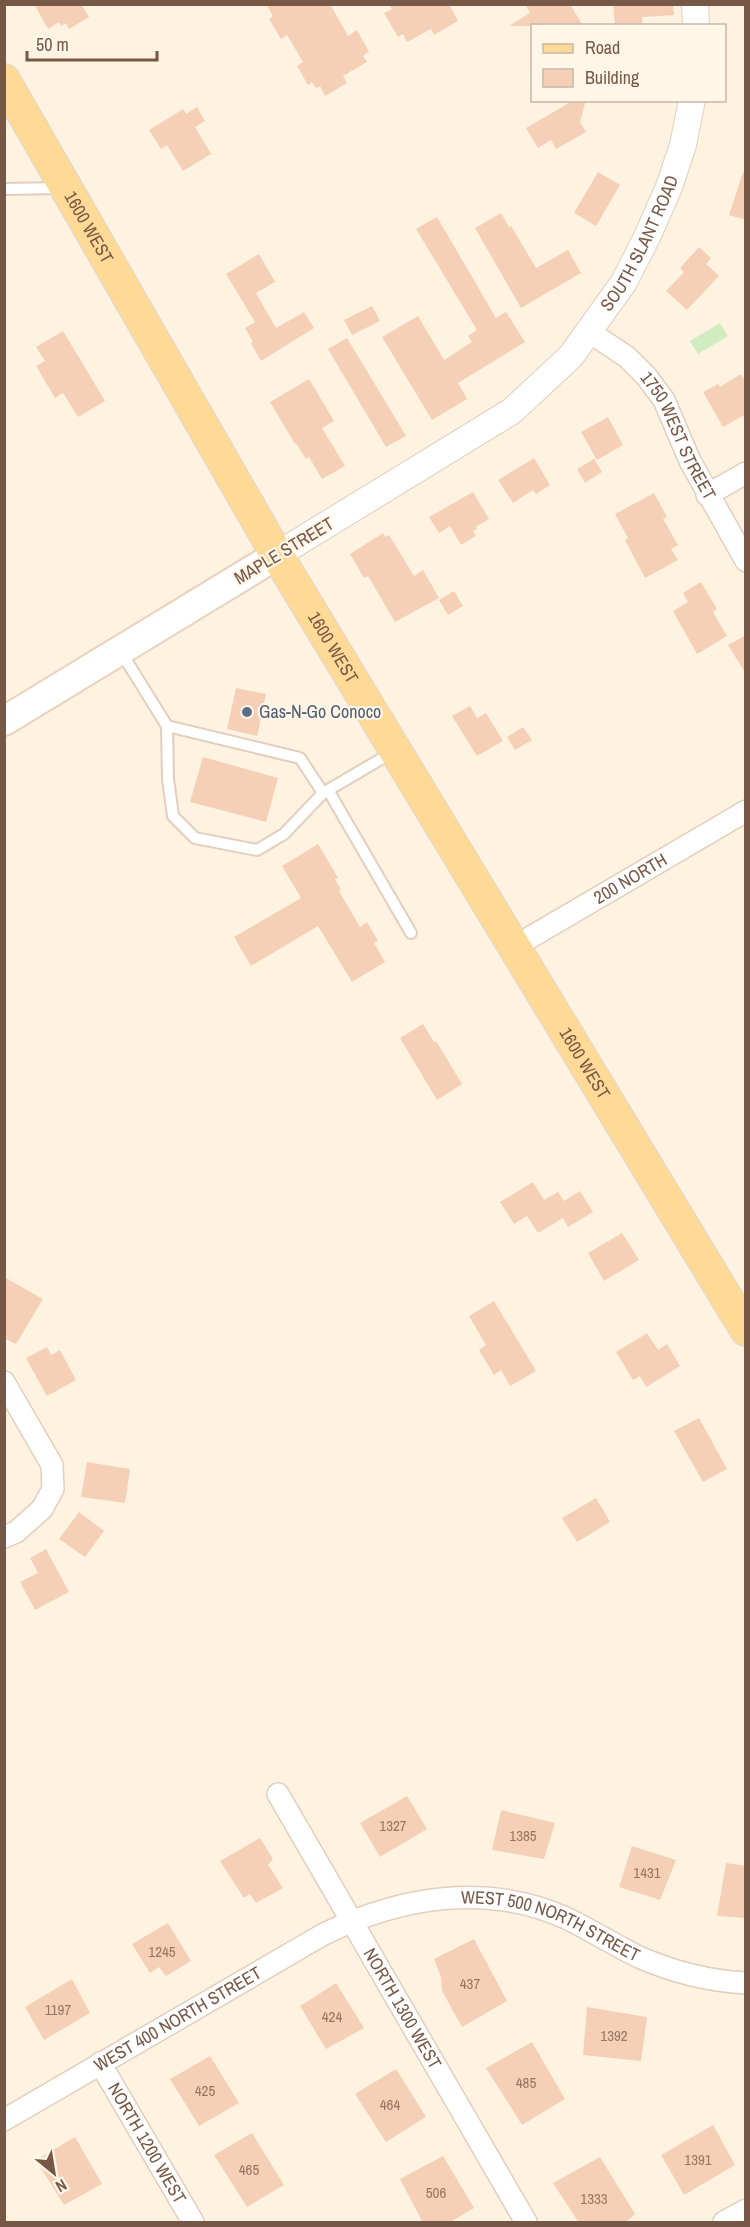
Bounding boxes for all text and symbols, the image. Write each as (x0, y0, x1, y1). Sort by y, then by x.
scale bar (27, 24, 158, 62)
legend (531, 24, 726, 102)
text: 50 m (36, 32, 69, 57)
text: Road (585, 35, 620, 60)
text: Building (585, 65, 640, 90)
street label: SOUTH SLANT ROAD (594, 172, 684, 316)
street label: 1600 WEST (58, 186, 120, 268)
street label: 1750 WEST STREET (635, 366, 722, 504)
street label: MAPLE STREET (229, 511, 338, 590)
street label: 1600 WEST (302, 607, 365, 688)
place label: Gas-N-Go Conoco (259, 699, 381, 724)
marker: Gas-N-Go Conoco (240, 705, 254, 719)
street label: 200 NORTH (589, 847, 671, 910)
street label: 1600 WEST (554, 1022, 616, 1104)
house number: 1327 (379, 1815, 407, 1836)
house number: 1385 (509, 1825, 537, 1846)
house number: 1431 (633, 1862, 661, 1883)
street label: WEST 500 NORTH STREET (461, 1884, 644, 1967)
house number: 1245 (148, 1941, 176, 1962)
street label: NORTH 1300 WEST (358, 1943, 448, 2073)
street label: WEST 400 NORTH STREET (89, 1960, 266, 2077)
house number: 437 (460, 1973, 480, 1994)
house number: 1197 (45, 1999, 71, 2020)
house number: 424 (322, 2006, 342, 2027)
house number: 1392 (600, 2025, 628, 2046)
house number: 485 (516, 2072, 536, 2093)
street label: NORTH 1200 WEST (102, 2078, 193, 2208)
house number: 425 (195, 2080, 215, 2101)
house number: 464 (380, 2094, 400, 2115)
north arrow (24, 2143, 84, 2203)
house number: 1391 (684, 2149, 712, 2170)
house number: 465 (239, 2159, 259, 2180)
text: N (52, 2174, 71, 2198)
house number: 506 (426, 2182, 446, 2203)
house number: 1333 (580, 2188, 608, 2209)

